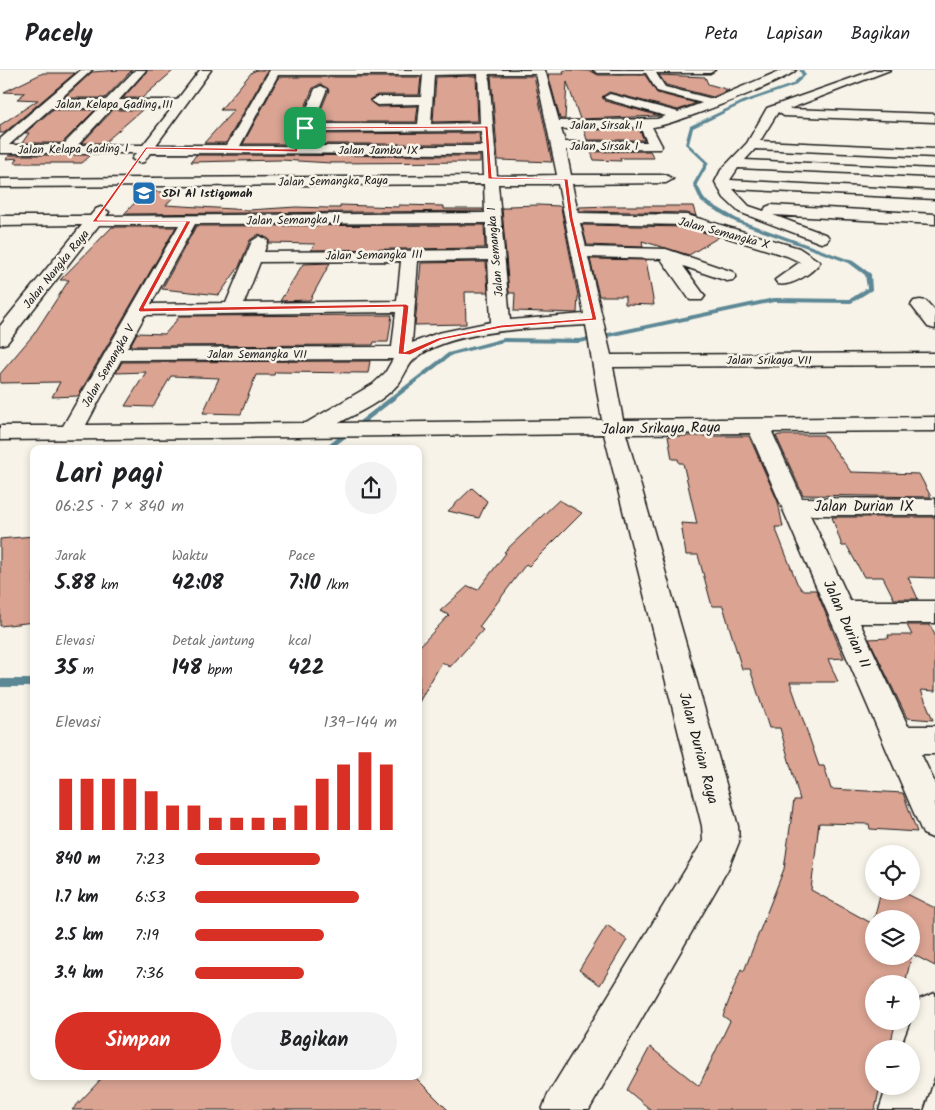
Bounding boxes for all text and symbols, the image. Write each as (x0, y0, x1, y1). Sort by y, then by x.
text: Pacely (25, 15, 93, 54)
text: Peta (705, 20, 738, 49)
text: Lapisan (766, 20, 823, 49)
text: Bagikan (851, 20, 910, 49)
street label: Jalan Kelapa Gading III (55, 95, 173, 114)
pin (284, 107, 326, 149)
icon: arrive (291, 114, 319, 142)
street label: Jalan Sirsak II (570, 116, 643, 135)
street label: Jalan Sirsak I (569, 137, 639, 156)
street label: Jalan Kelapa Gading I (17, 139, 129, 160)
street label: Jalan Jambu IX (338, 141, 418, 160)
street label: Jalan Semangka Raya (278, 171, 389, 192)
school or university icon: SDI Al Istiqomah (131, 180, 157, 206)
place label: SDI Al Istiqomah (162, 184, 253, 203)
street label: Jalan Semangka I (482, 206, 509, 298)
street label: Jalan Semangka II (246, 210, 340, 231)
street label: Jalan Semangka X (676, 212, 772, 255)
street label: Jalan Nangka Raya (19, 225, 94, 313)
street label: Jalan Semangka III (325, 245, 423, 266)
street label: Jalan Semangka V (77, 320, 141, 411)
street label: Jalan Semangka VII (207, 345, 307, 364)
street label: Jalan Srikaya VII (726, 351, 812, 370)
street label: Jalan Srikaya Raya (601, 416, 721, 442)
text: Lari pagi (55, 452, 163, 497)
button: share (345, 462, 397, 514)
text: 06:25 · 7 × 840 m (55, 494, 184, 519)
street label: Jalan Durian IX (814, 495, 914, 519)
text: Jarak (55, 545, 86, 567)
text: Waktu (172, 545, 208, 567)
text: Pace (288, 545, 315, 567)
text: 5.88 (55, 567, 95, 600)
text: 42:08 (172, 567, 224, 600)
text: 7:10 (288, 567, 321, 600)
text: km (95, 574, 119, 596)
text: /km (321, 574, 349, 596)
street label: Jalan Durian II (816, 576, 876, 673)
text: Elevasi (55, 630, 95, 652)
text: Detak jantung (172, 630, 255, 652)
text: kcal (288, 630, 311, 652)
text: 35 (55, 652, 77, 685)
text: 148 (172, 652, 202, 685)
text: 422 (288, 652, 324, 685)
text: m (77, 659, 94, 681)
text: bpm (202, 659, 233, 681)
street label: Jalan Durian Raya (672, 690, 725, 807)
text: Elevasi (55, 710, 100, 735)
text: 139–144 m (323, 710, 397, 735)
map controls (865, 845, 920, 1095)
button: locate (865, 845, 920, 900)
text: 840 m (55, 847, 101, 872)
text: 7:23 (135, 847, 165, 872)
text: 1.7 km (55, 885, 98, 910)
text: 6:53 (135, 885, 166, 910)
button: layers (865, 910, 920, 965)
text: 2.5 km (55, 923, 103, 948)
text: 7:19 (135, 923, 159, 948)
text: 3.4 km (55, 961, 103, 986)
text: 7:36 (135, 961, 164, 986)
button: + (865, 975, 920, 1030)
button: Simpan (55, 1012, 221, 1070)
button: Bagikan (231, 1012, 397, 1070)
button: − (865, 1040, 920, 1095)

